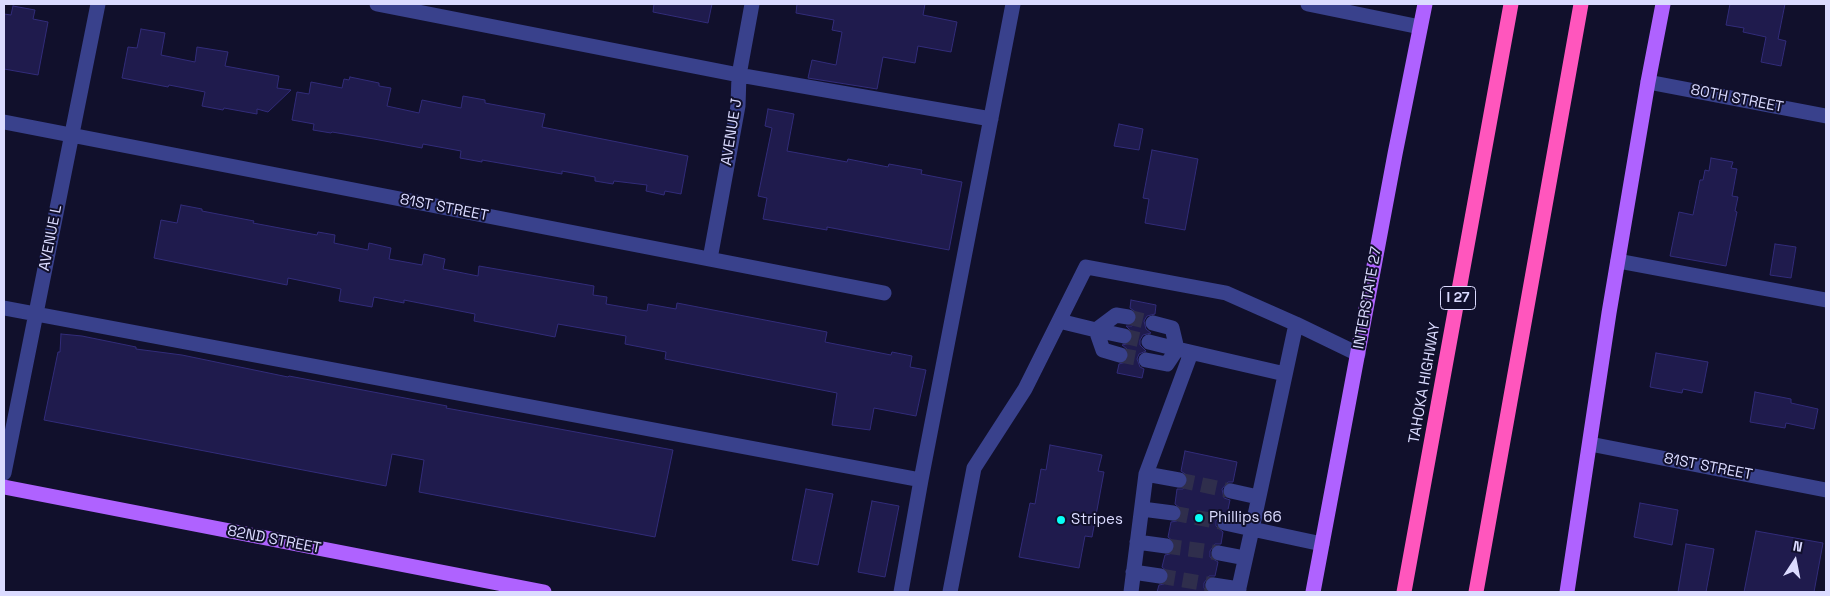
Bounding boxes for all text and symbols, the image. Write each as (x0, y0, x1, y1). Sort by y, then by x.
street label: 80TH STREET (1689, 81, 1785, 117)
street label: AVENUE J (718, 97, 746, 167)
street label: 81ST STREET (398, 191, 490, 225)
street label: AVENUE L (36, 203, 66, 273)
street label: INTERSTATE 27 (1350, 245, 1386, 351)
road number: I 27 (1440, 286, 1476, 310)
street label: TAHOKA HIGHWAY (1405, 321, 1445, 445)
street label: 81ST STREET (1662, 450, 1754, 484)
place label: Phillips 66 (1209, 509, 1282, 527)
place label: Stripes (1071, 511, 1123, 529)
marker: Phillips 66 (1193, 512, 1205, 524)
marker: Stripes (1055, 514, 1067, 526)
street label: 82ND STREET (226, 522, 322, 558)
north arrow (1770, 536, 1820, 586)
text: N (1792, 537, 1804, 556)

